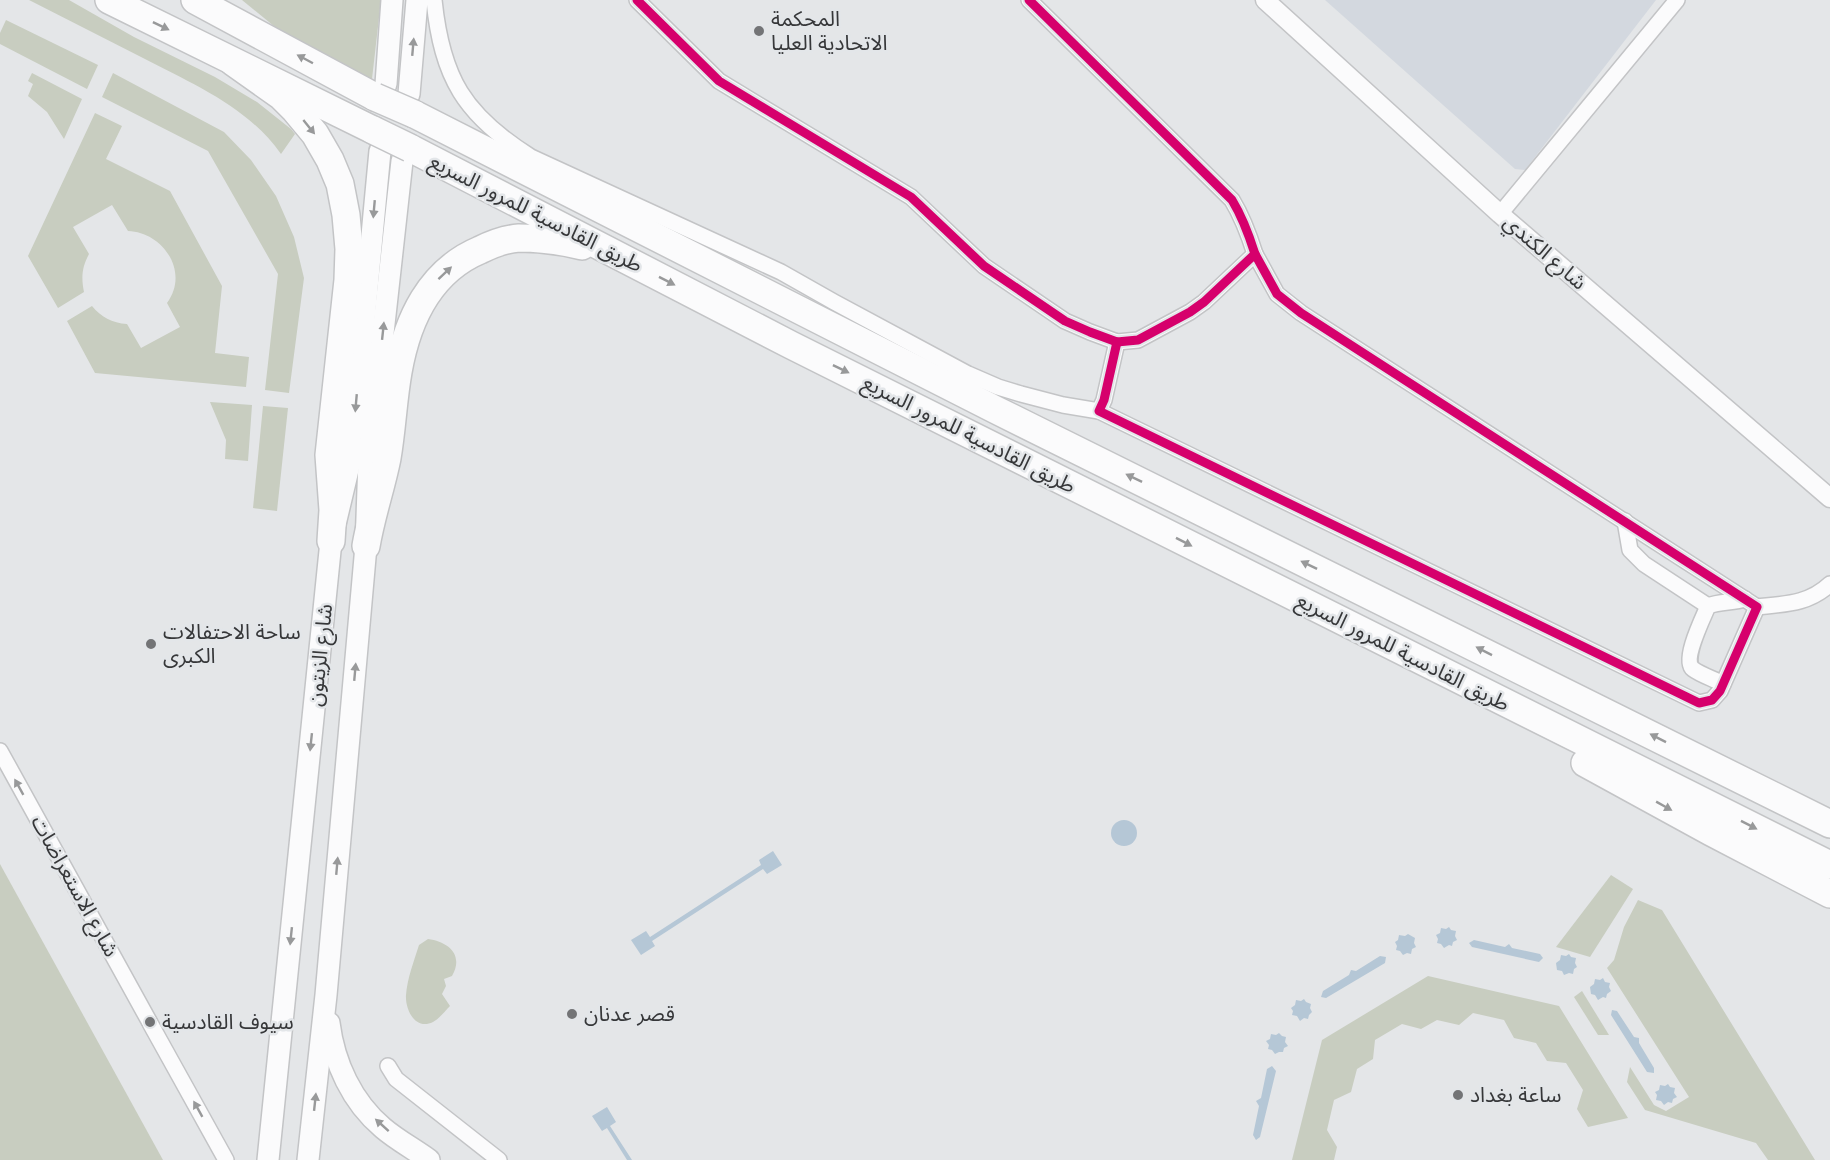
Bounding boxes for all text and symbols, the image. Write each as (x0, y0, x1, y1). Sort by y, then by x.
place label: المحكمة الاتحادية العليا (771, 4, 888, 56)
one-way arrow (153, 21, 170, 31)
marker: المحكمة الاتحادية العليا (752, 24, 766, 38)
one-way arrow (408, 37, 418, 56)
one-way arrow (297, 54, 314, 64)
one-way arrow (302, 119, 314, 134)
street label: طريق القادسية للمرور السريع (424, 146, 648, 280)
one-way arrow (369, 200, 379, 219)
street label: شارع الكندي (1496, 207, 1593, 297)
one-way arrow (437, 266, 452, 280)
one-way arrow (659, 276, 676, 286)
one-way arrow (378, 322, 388, 341)
one-way arrow (832, 365, 849, 374)
street label: طريق القادسية للمرور السريع (857, 367, 1081, 501)
one-way arrow (351, 394, 361, 413)
one-way arrow (1126, 474, 1143, 483)
one-way arrow (1175, 536, 1193, 546)
one-way arrow (1300, 560, 1318, 570)
street label: طريق القادسية للمرور السريع (1291, 585, 1515, 719)
street label: شارع الزيتون (300, 602, 340, 708)
place label: ساحة الاحتفالات الكبرى (163, 617, 301, 669)
marker: ساحة الاحتفالات الكبرى (144, 637, 158, 651)
one-way arrow (1475, 646, 1492, 656)
one-way arrow (350, 662, 360, 681)
one-way arrow (306, 732, 316, 751)
one-way arrow (1650, 733, 1667, 743)
one-way arrow (15, 778, 25, 795)
one-way arrow (1656, 801, 1673, 811)
street label: شارع الاستعراضات (24, 810, 126, 962)
one-way arrow (1740, 820, 1757, 829)
one-way arrow (333, 856, 342, 875)
one-way arrow (286, 926, 296, 945)
place label: قصر عدنان (584, 999, 675, 1027)
place label: سيوف القادسية (162, 1007, 294, 1035)
marker: قصر عدنان (565, 1007, 579, 1021)
marker: سيوف القادسية (143, 1015, 157, 1029)
place label: ساعة بغداد (1470, 1080, 1562, 1108)
marker: ساعة بغداد (1451, 1088, 1465, 1102)
one-way arrow (310, 1092, 320, 1111)
one-way arrow (193, 1100, 203, 1117)
one-way arrow (374, 1118, 389, 1132)

